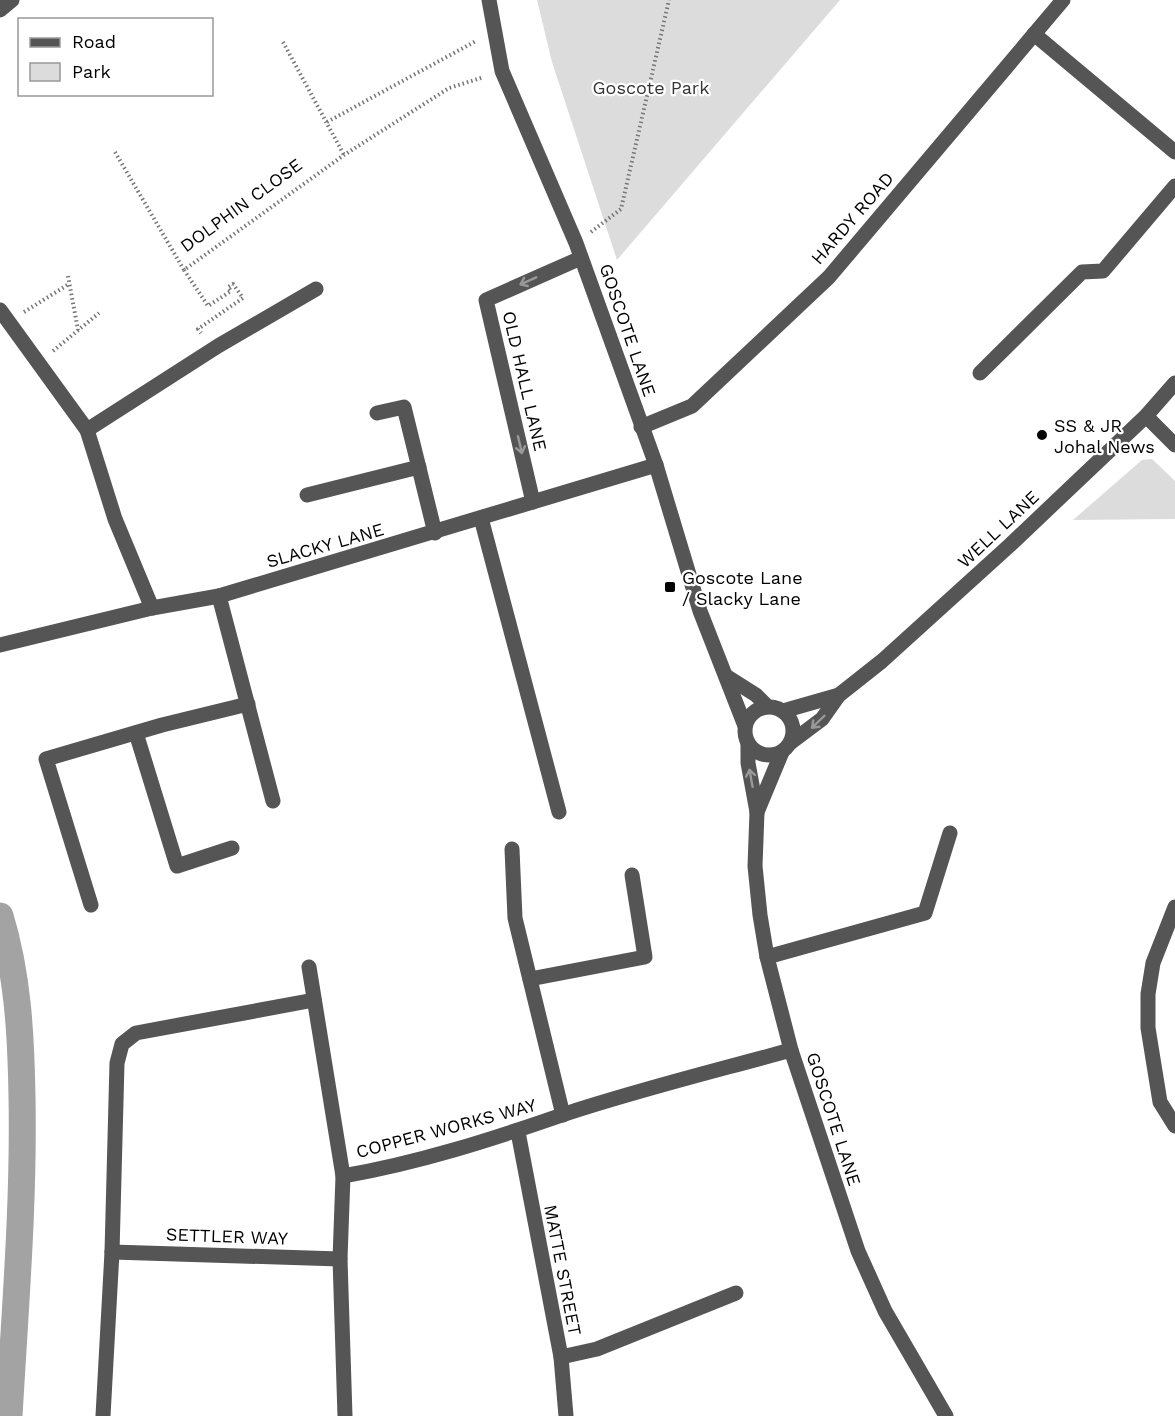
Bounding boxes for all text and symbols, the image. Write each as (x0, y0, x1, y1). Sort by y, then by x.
legend (18, 18, 213, 96)
text: Road (72, 31, 116, 52)
text: Park (72, 61, 111, 82)
park label: Goscote Park (593, 77, 709, 98)
street label: DOLPHIN CLOSE (176, 154, 306, 256)
street label: HARDY ROAD (806, 168, 898, 268)
street label: GOSCOTE LANE (595, 261, 661, 399)
one-way arrow (519, 276, 537, 288)
street label: OLD HALL LANE (499, 309, 551, 453)
place label: SS & JR Johal News (1054, 415, 1155, 457)
marker: SS & JR Johal News (1035, 428, 1049, 442)
one-way arrow (515, 435, 526, 455)
street label: WELL LANE (953, 486, 1043, 572)
street label: SLACKY LANE (264, 518, 386, 572)
place label: Goscote Lane / Slacky Lane (682, 567, 803, 609)
marker: Goscote Lane / Slacky Lane (663, 580, 677, 594)
one-way arrow (810, 715, 825, 729)
one-way arrow (745, 769, 756, 788)
street label: GOSCOTE LANE (802, 1050, 866, 1188)
street label: COPPER WORKS WAY (354, 1094, 539, 1162)
street label: MATTE STREET (540, 1203, 586, 1337)
street label: SETTLER WAY (166, 1223, 289, 1249)

